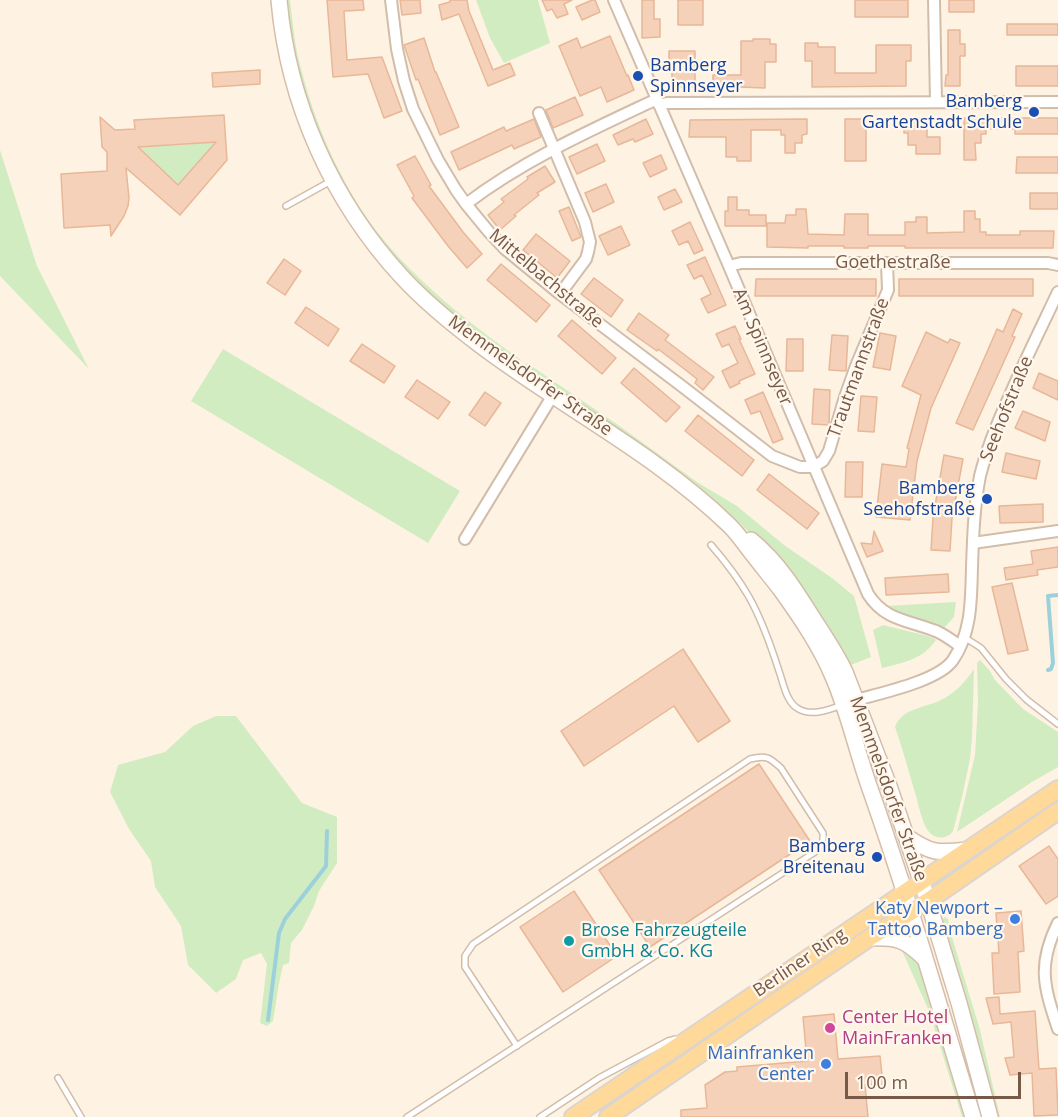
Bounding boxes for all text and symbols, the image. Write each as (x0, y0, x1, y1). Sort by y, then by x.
place label: Bamberg Spinnseyer (650, 55, 743, 98)
marker: Bamberg Spinnseyer (631, 69, 645, 83)
place label: Bamberg Gartenstadt Schule (862, 91, 1022, 134)
marker: Bamberg Gartenstadt Schule (1027, 105, 1041, 119)
street label: Mittelbachstraße (484, 225, 608, 333)
street label: Goethestraße (835, 252, 951, 274)
street label: Am Spinnseyer (728, 285, 796, 409)
street label: Trautmannstraße (824, 295, 894, 441)
street label: Memmelsdorfer Straße (444, 311, 616, 441)
street label: Seehofstraße (976, 353, 1038, 465)
place label: Bamberg Seehofstraße (863, 478, 975, 520)
marker: Bamberg Seehofstraße (980, 492, 994, 506)
street label: Memmelsdorfer Straße (844, 694, 932, 884)
place label: Bamberg Breitenau (783, 836, 865, 878)
marker: Bamberg Breitenau (870, 850, 884, 864)
place label: Katy Newport – Tattoo Bamberg (867, 898, 1003, 940)
marker: Katy Newport – Tattoo Bamberg (1008, 912, 1022, 926)
place label: Brose Fahrzeugteile GmbH & Co. KG (581, 920, 747, 962)
street label: Berliner Ring (749, 924, 851, 1002)
marker: Brose Fahrzeugteile GmbH & Co. KG (562, 934, 576, 948)
place label: Center Hotel MainFranken (842, 1007, 952, 1050)
marker: Center Hotel MainFranken (823, 1021, 837, 1035)
place label: Mainfranken Center (707, 1043, 814, 1086)
marker: Mainfranken Center (819, 1057, 833, 1071)
scale bar (848, 1060, 1024, 1098)
text: 100 m (856, 1070, 908, 1094)

